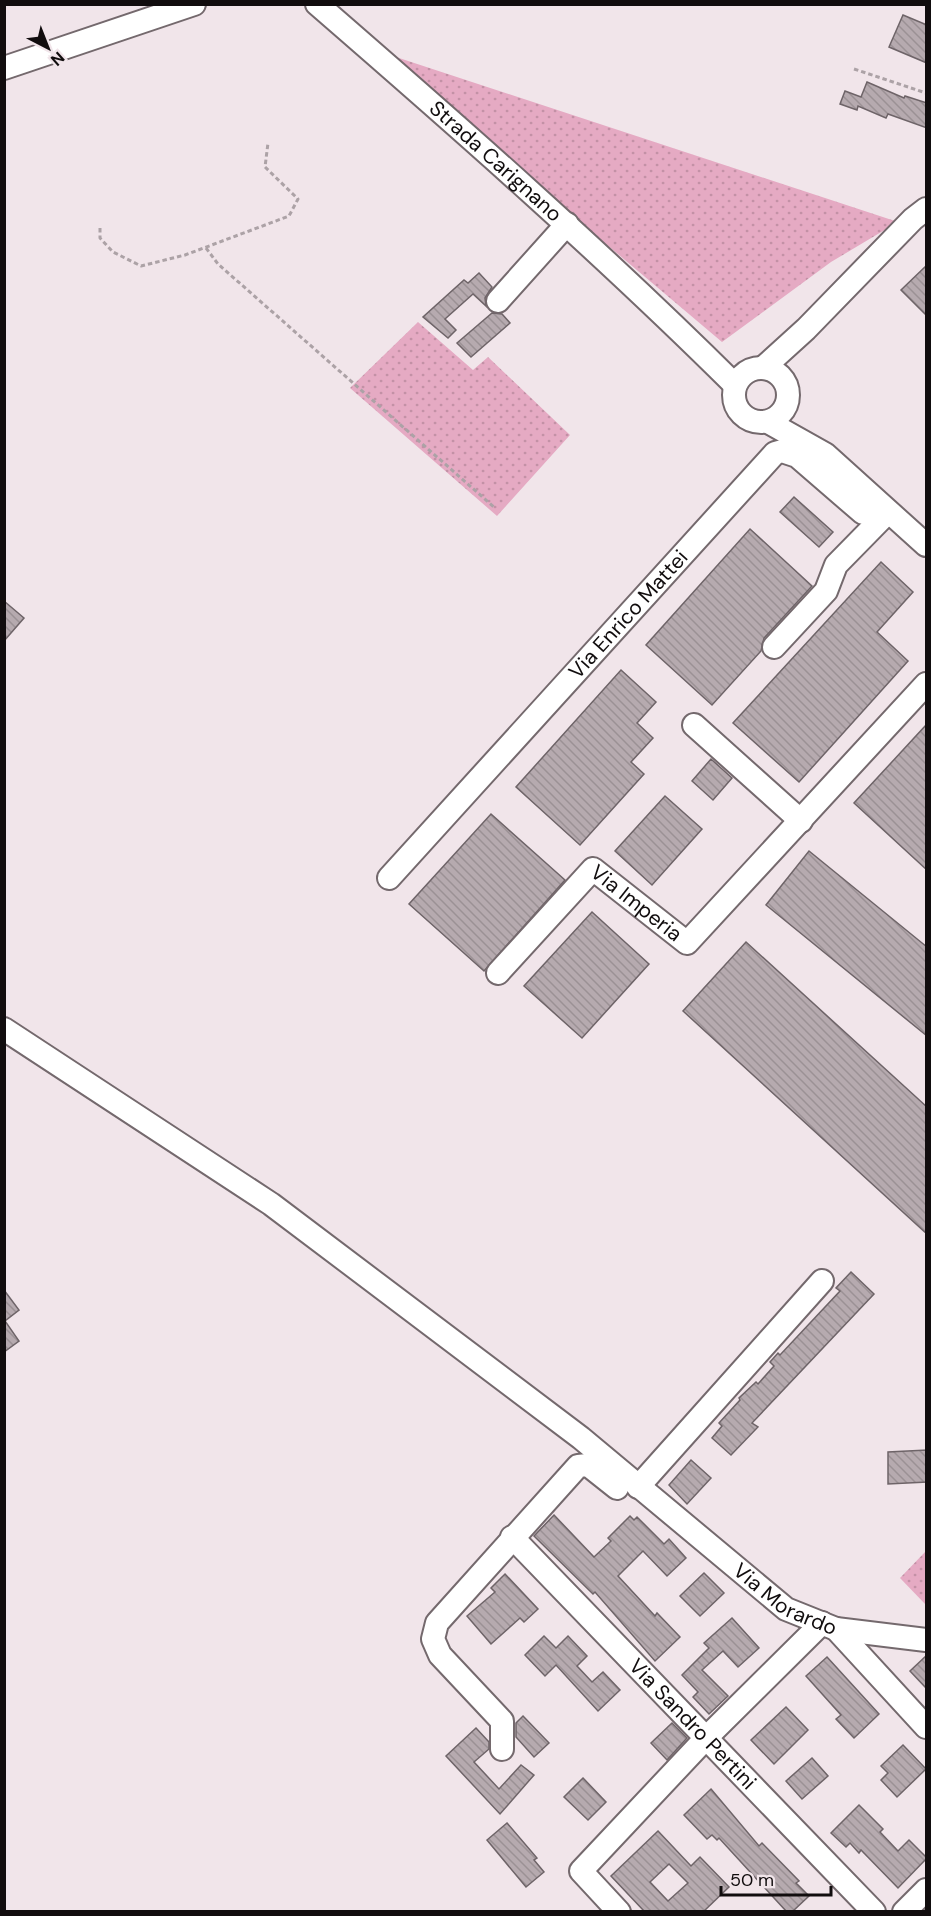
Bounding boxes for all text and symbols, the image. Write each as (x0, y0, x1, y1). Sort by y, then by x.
north arrow (18, 18, 78, 78)
text: N (46, 47, 69, 70)
street label: Strada Carignano (423, 94, 568, 228)
street label: Via Enrico Mattei (563, 544, 694, 685)
street label: Via Imperia (585, 858, 688, 948)
street label: Via Morardo (727, 1557, 841, 1642)
street label: Via Sandro Pertini (623, 1652, 762, 1796)
scale bar (721, 1859, 830, 1897)
text: 50 m (730, 1868, 774, 1892)

